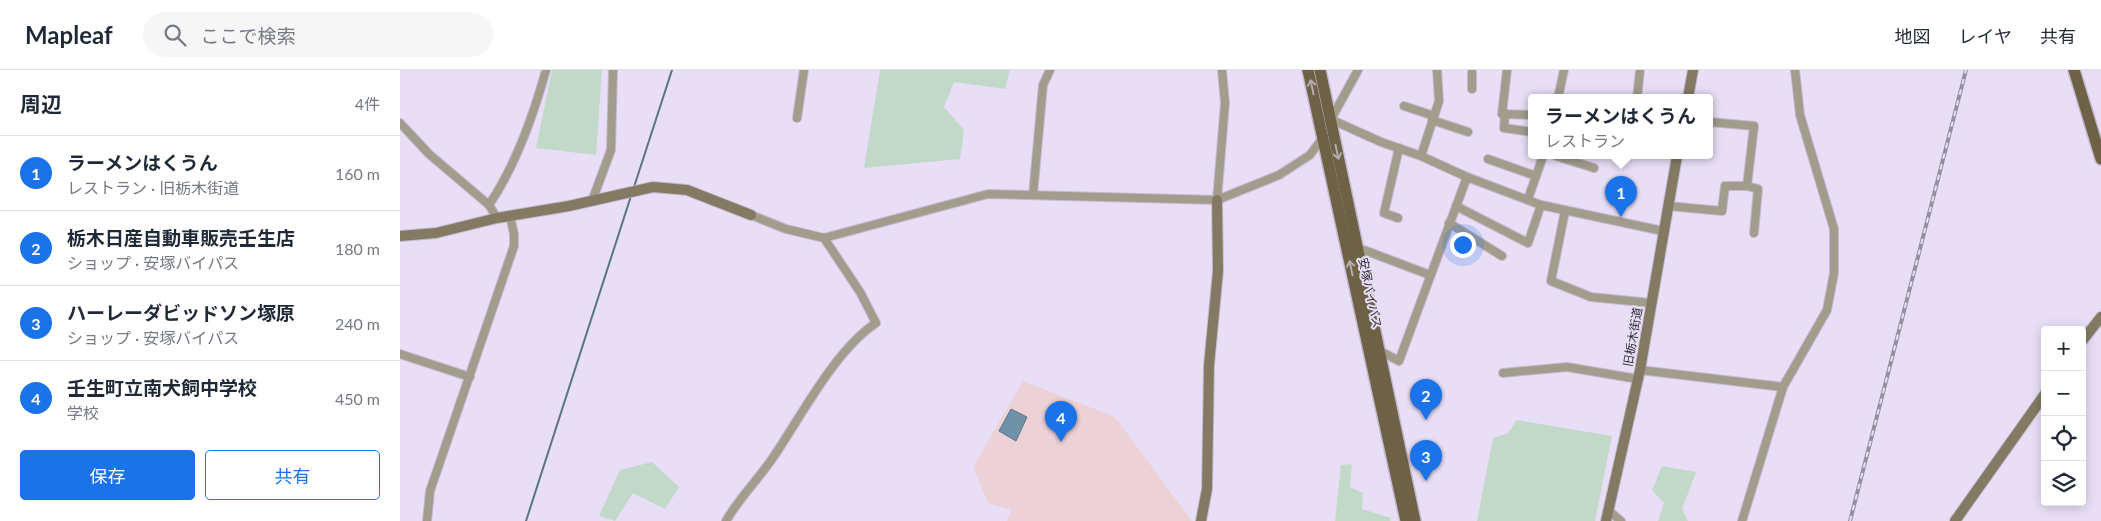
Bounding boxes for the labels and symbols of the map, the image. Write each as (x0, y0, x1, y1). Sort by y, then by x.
one-way arrow (1307, 80, 1316, 96)
one-way arrow (1332, 144, 1342, 160)
pin: 1 (1605, 176, 1637, 217)
your location (1450, 232, 1476, 258)
street label: 安塚バイパス (1356, 256, 1385, 330)
one-way arrow (1346, 261, 1355, 277)
street label: 旧栃木街道 (1620, 306, 1645, 368)
pin: 2 (1410, 379, 1442, 420)
pin: 4 (1045, 401, 1077, 442)
pin: 3 (1410, 440, 1442, 481)

